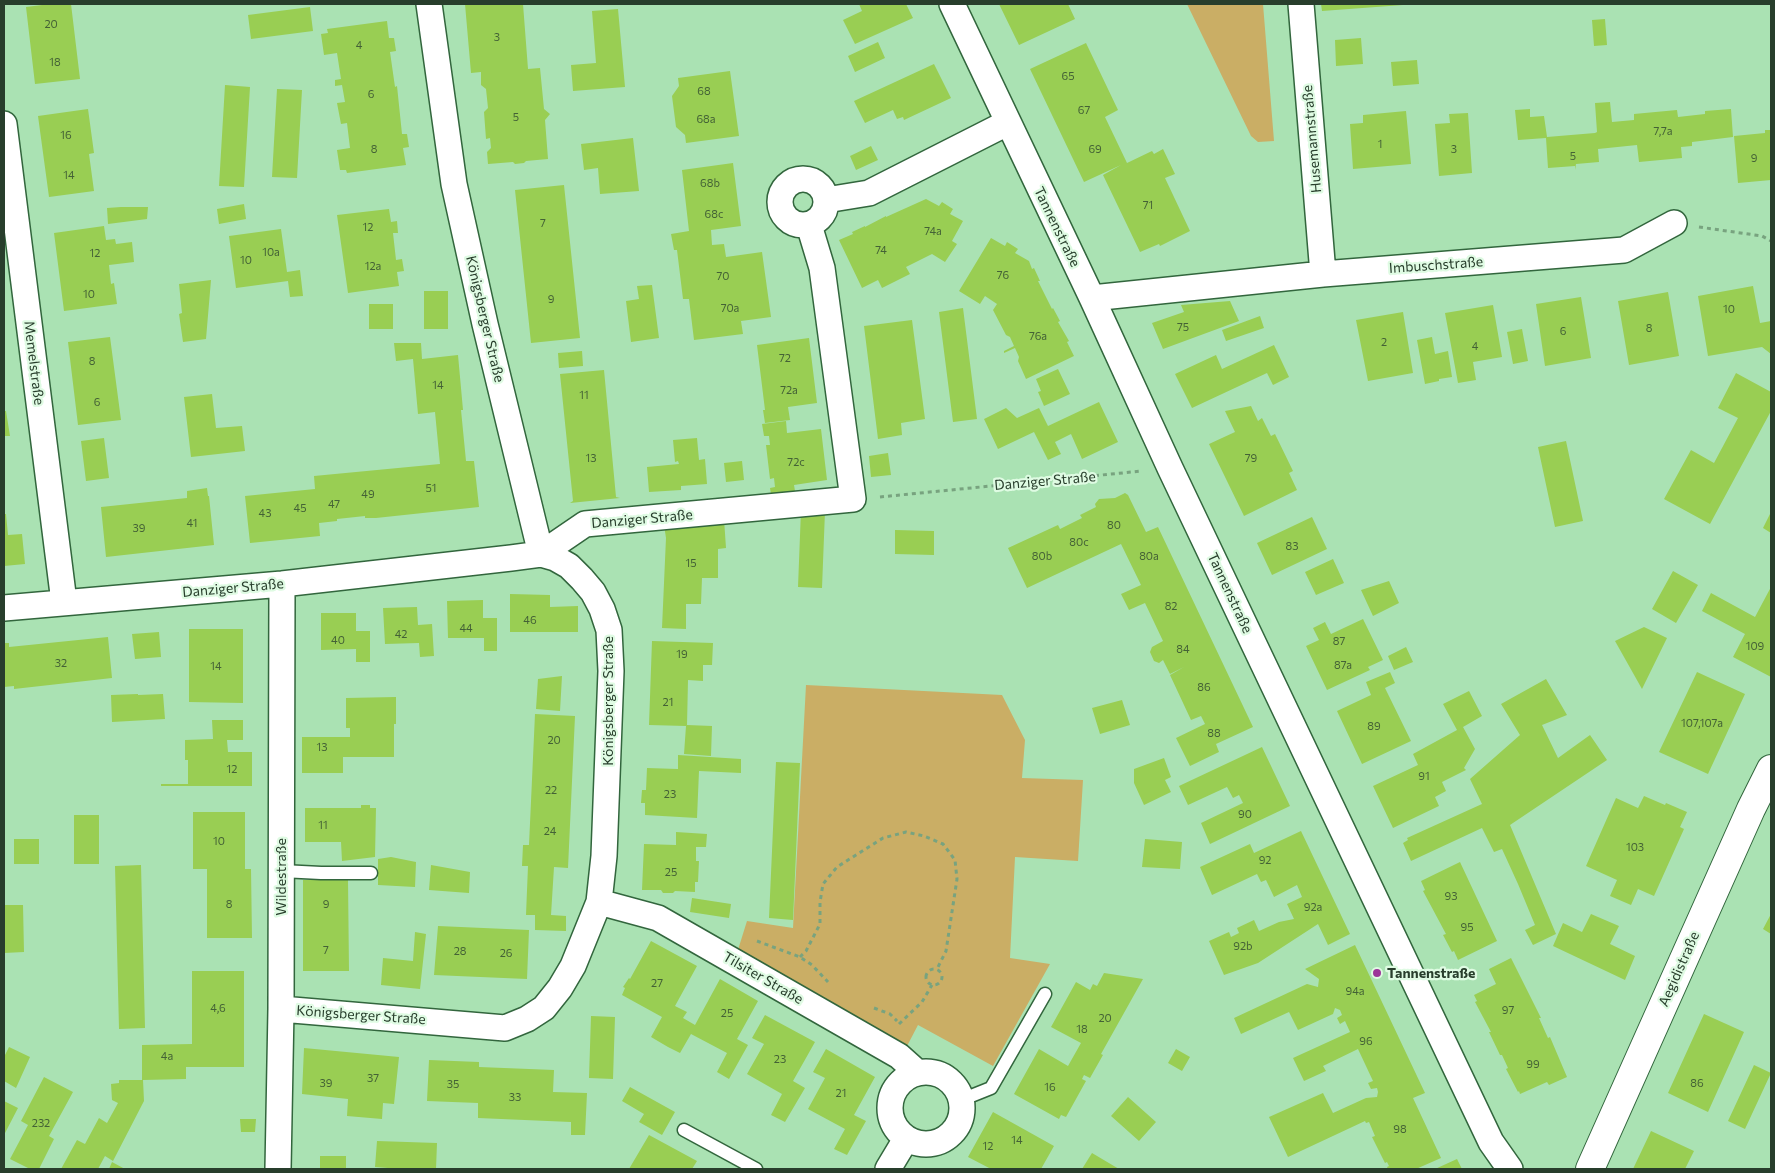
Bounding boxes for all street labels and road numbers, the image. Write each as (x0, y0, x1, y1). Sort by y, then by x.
street label: Husemannstraße (1299, 84, 1325, 194)
street label: Tannenstraße (1030, 184, 1084, 270)
street label: Imbuschstraße (1388, 253, 1484, 277)
street label: Königsberger Straße (462, 254, 508, 384)
street label: Memelstraße (21, 320, 47, 406)
street label: Danziger Straße (994, 468, 1096, 494)
street label: Danziger Straße (591, 506, 693, 532)
street label: Tannenstraße (1204, 550, 1256, 636)
street label: Danziger Straße (182, 575, 284, 601)
street label: Königsberger Straße (600, 636, 616, 766)
street label: Wildestraße (273, 838, 289, 916)
street label: Aegidistraße (1655, 929, 1703, 1009)
street label: Tilsiter Straße (720, 948, 806, 1008)
street label: Königsberger Straße (296, 1002, 426, 1028)

